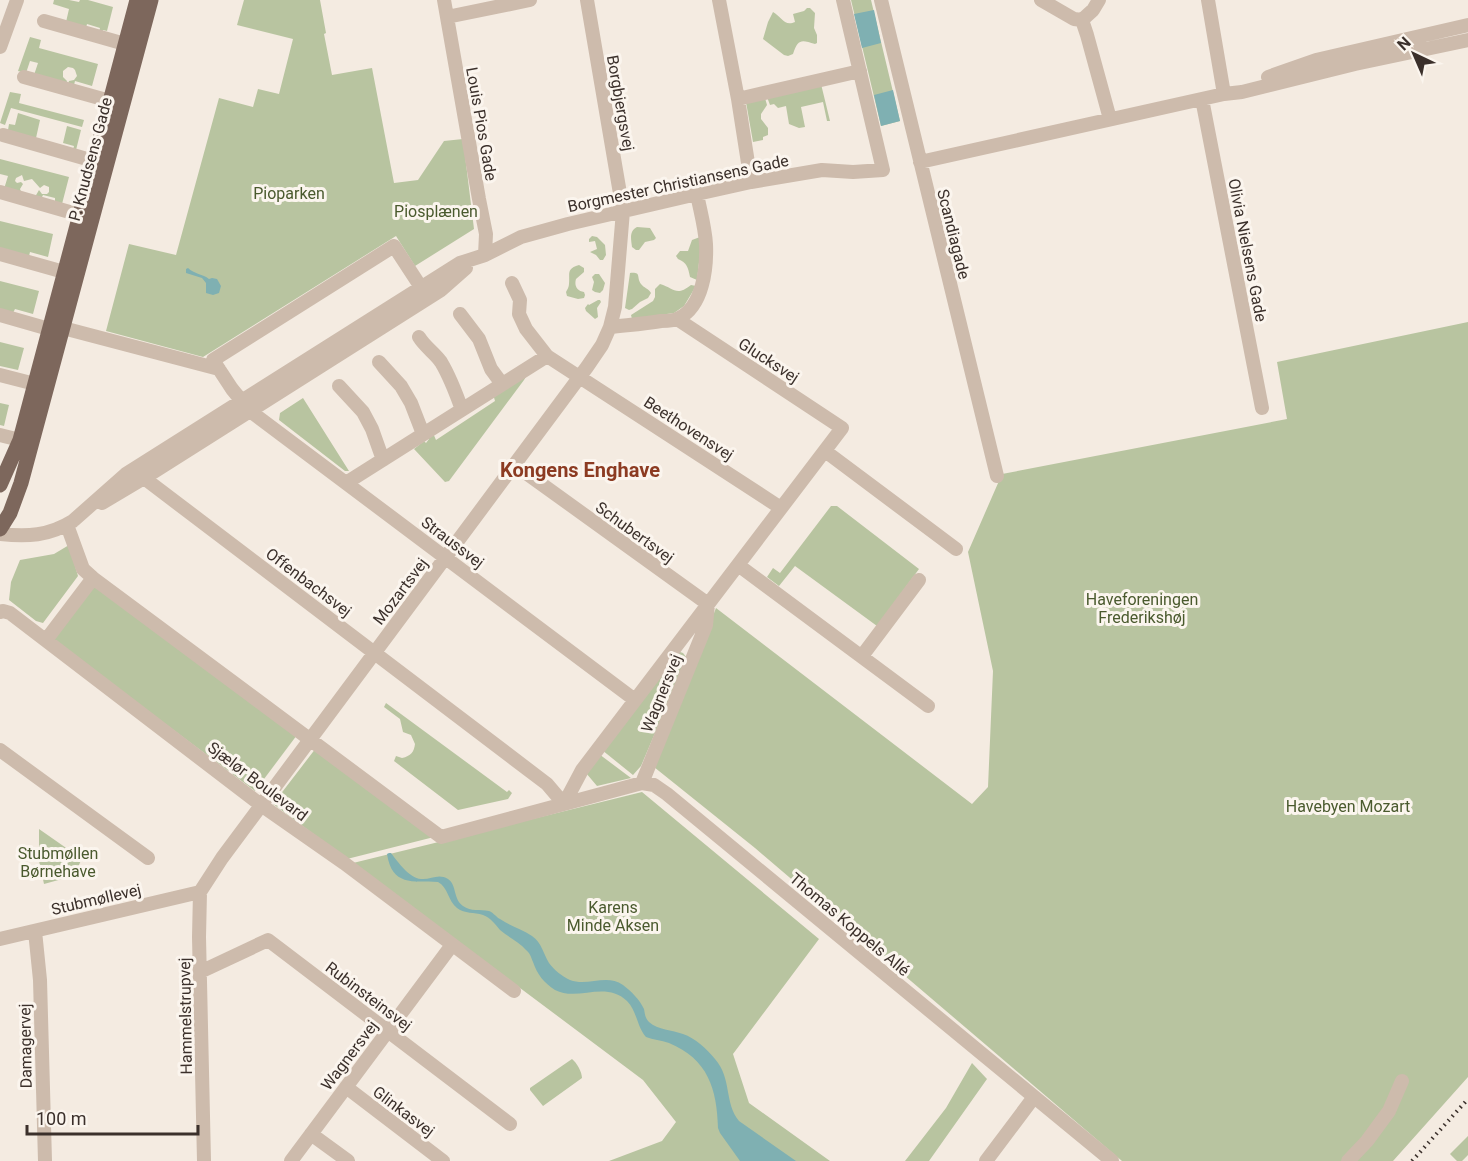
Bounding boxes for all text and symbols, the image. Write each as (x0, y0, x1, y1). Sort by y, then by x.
north arrow (1384, 24, 1444, 84)
text: N (1393, 33, 1415, 54)
street label: Borgbjergsvej (603, 54, 638, 153)
street label: Louis Pios Gade (462, 66, 501, 182)
street label: P. Knudsens Gade (65, 95, 116, 223)
street label: Borgmester Christiansens Gade (566, 151, 790, 216)
street label: Olivia Nielsens Gade (1224, 177, 1271, 323)
park label: Pioparken (253, 184, 325, 203)
street label: Scandiagade (933, 187, 974, 281)
park label: Piosplænen (394, 202, 478, 221)
street label: Glucksvej (735, 334, 803, 387)
street label: Beethovensvej (640, 392, 737, 464)
district label: Kongens Enghave (500, 458, 660, 482)
street label: Schubertsvej (592, 498, 678, 567)
street label: Straussvej (417, 513, 488, 572)
street label: Offenbachsvej (262, 544, 355, 621)
street label: Mozartsvej (369, 554, 432, 629)
park label: Haveforeningen Frederikshøj (1086, 590, 1198, 627)
street label: Wagnersvej (637, 651, 686, 735)
street label: Sjælør Boulevard (204, 738, 311, 825)
park label: Havebyen Mozart (1286, 797, 1410, 816)
park label: Stubmøllen Børnehave (18, 844, 98, 881)
street label: Thomas Koppels Allé (786, 869, 913, 980)
street label: Stubmøllevej (49, 880, 143, 919)
park label: Karens Minde Aksen (567, 898, 659, 935)
street label: Hammelstrupvej (175, 957, 196, 1075)
street label: Rubinsteinsvej (322, 958, 416, 1035)
street label: Damagervej (15, 1003, 36, 1089)
street label: Wagnersvej (317, 1017, 382, 1094)
street label: Glinkasvej (369, 1082, 438, 1141)
scale bar (27, 1098, 198, 1136)
text: 100 m (36, 1108, 87, 1129)

